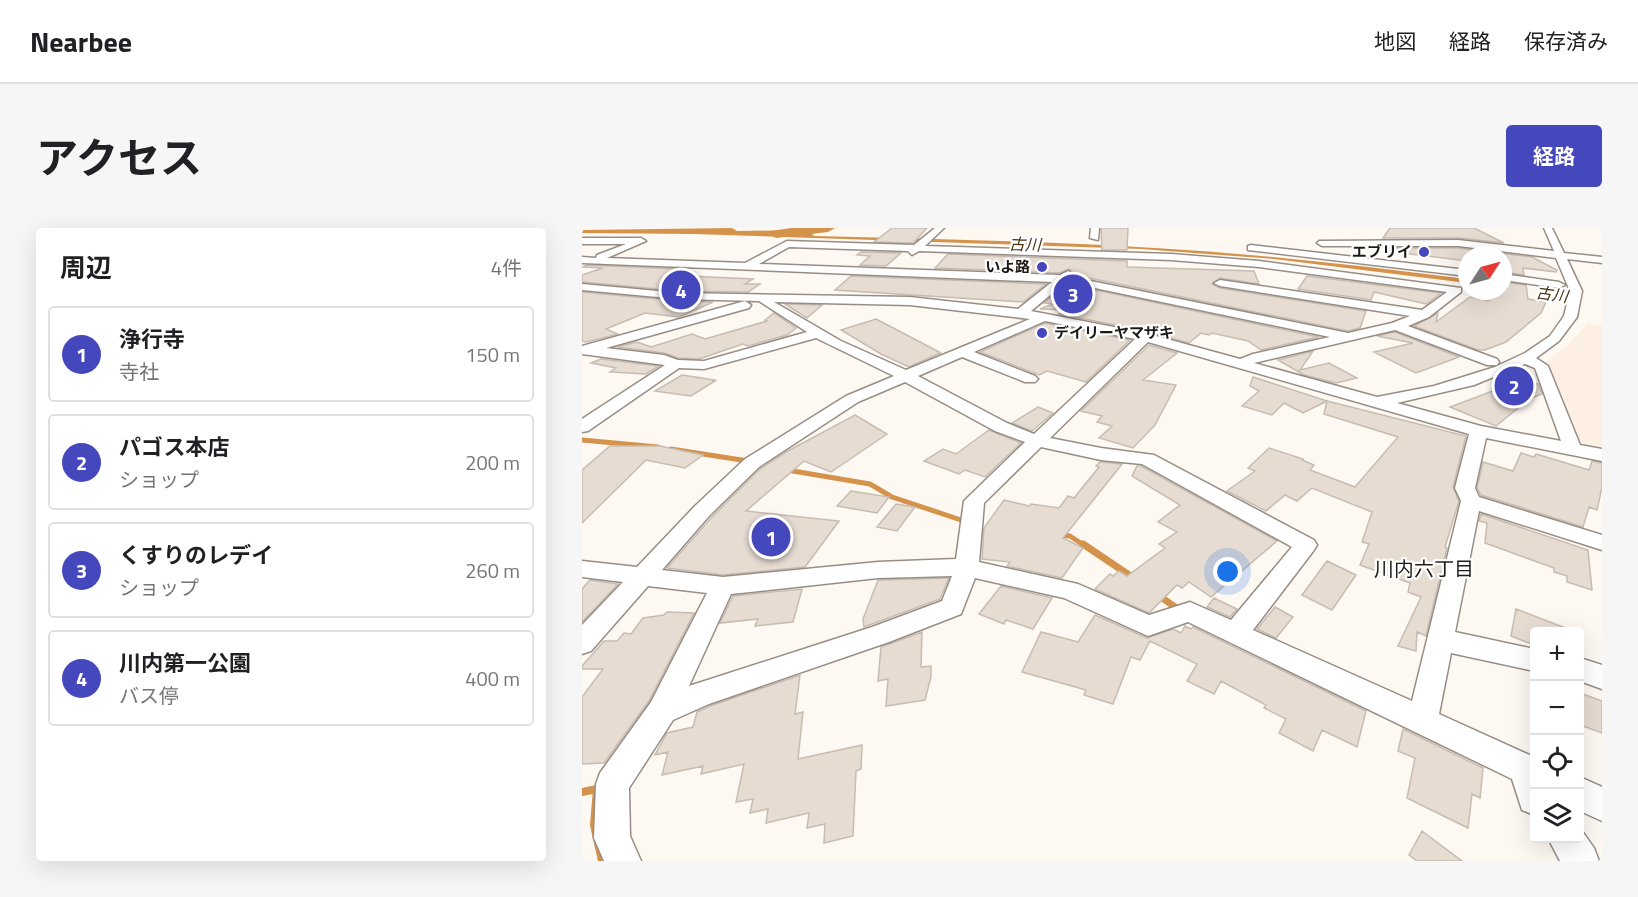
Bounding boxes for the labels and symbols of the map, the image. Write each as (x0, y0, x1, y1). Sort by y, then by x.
water label: 古川 (1009, 231, 1043, 257)
place label: エブリイ (1352, 240, 1412, 263)
marker: エブリイ (1417, 245, 1431, 259)
north arrow (1458, 246, 1512, 300)
place label: いよ路 (985, 255, 1030, 278)
marker: いよ路 (1035, 260, 1049, 274)
pin: 4 (662, 268, 700, 312)
pin: 3 (1054, 272, 1092, 316)
water label: 古川 (1534, 280, 1571, 308)
place label: デイリーヤマザキ (1054, 321, 1174, 344)
marker: デイリーヤマザキ (1035, 326, 1049, 340)
pin: 2 (1494, 364, 1534, 408)
pin: 1 (752, 514, 790, 560)
district label: 川内六丁目 (1374, 553, 1474, 584)
your location (1213, 557, 1242, 586)

